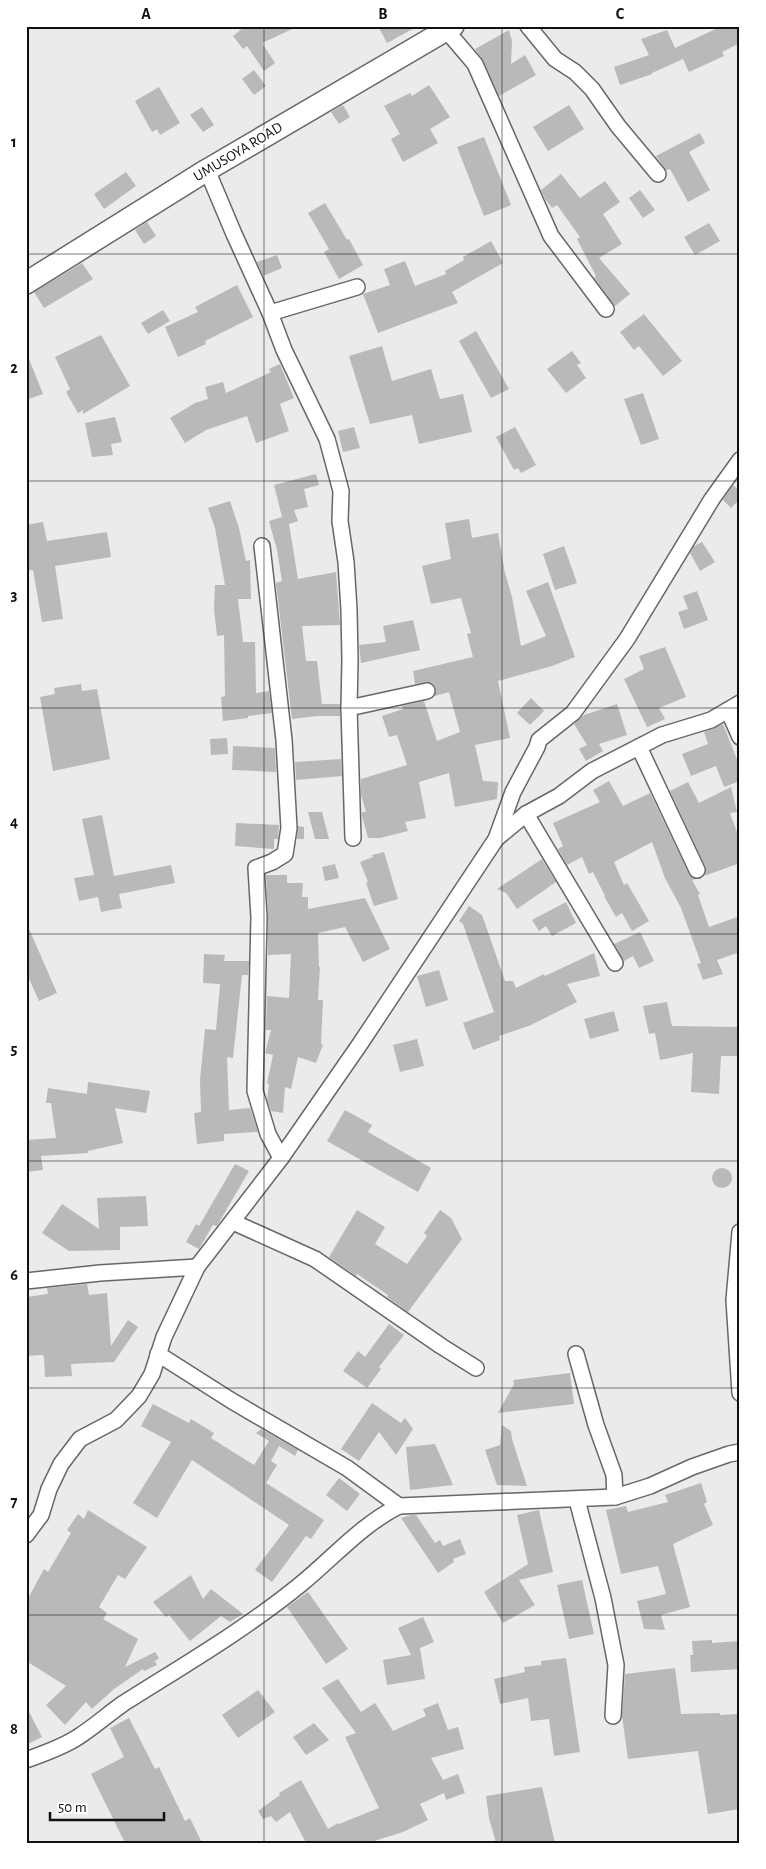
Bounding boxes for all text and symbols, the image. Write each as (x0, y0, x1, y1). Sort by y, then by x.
text: A (141, 6, 151, 22)
text: B (378, 6, 388, 22)
text: C (616, 6, 625, 22)
street label: UMUSOYA ROAD (191, 119, 285, 184)
text: 1 (11, 134, 17, 150)
text: 2 (10, 360, 18, 376)
text: 3 (11, 587, 18, 603)
text: 4 (10, 814, 18, 830)
text: 5 (11, 1041, 18, 1057)
text: 6 (10, 1267, 18, 1283)
text: 7 (11, 1494, 18, 1510)
text: 8 (10, 1721, 18, 1737)
scale bar (50, 1789, 164, 1821)
text: 50 m (58, 1800, 87, 1815)

